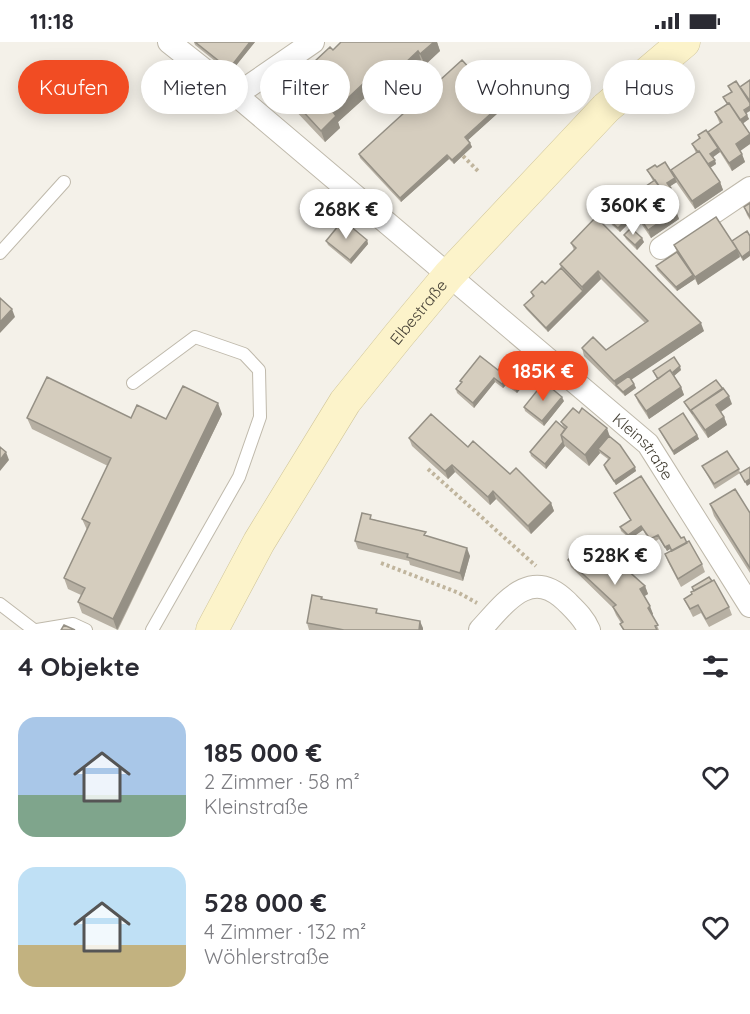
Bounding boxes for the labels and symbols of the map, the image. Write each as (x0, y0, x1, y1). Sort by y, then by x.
pin: 360K € (584, 185, 682, 236)
pin: 268K € (297, 189, 395, 240)
street label: Elbestraße (385, 275, 451, 349)
pin: 185K € (494, 351, 592, 402)
street label: Kleinstraße (609, 409, 678, 483)
pin: 528K € (566, 535, 664, 586)

